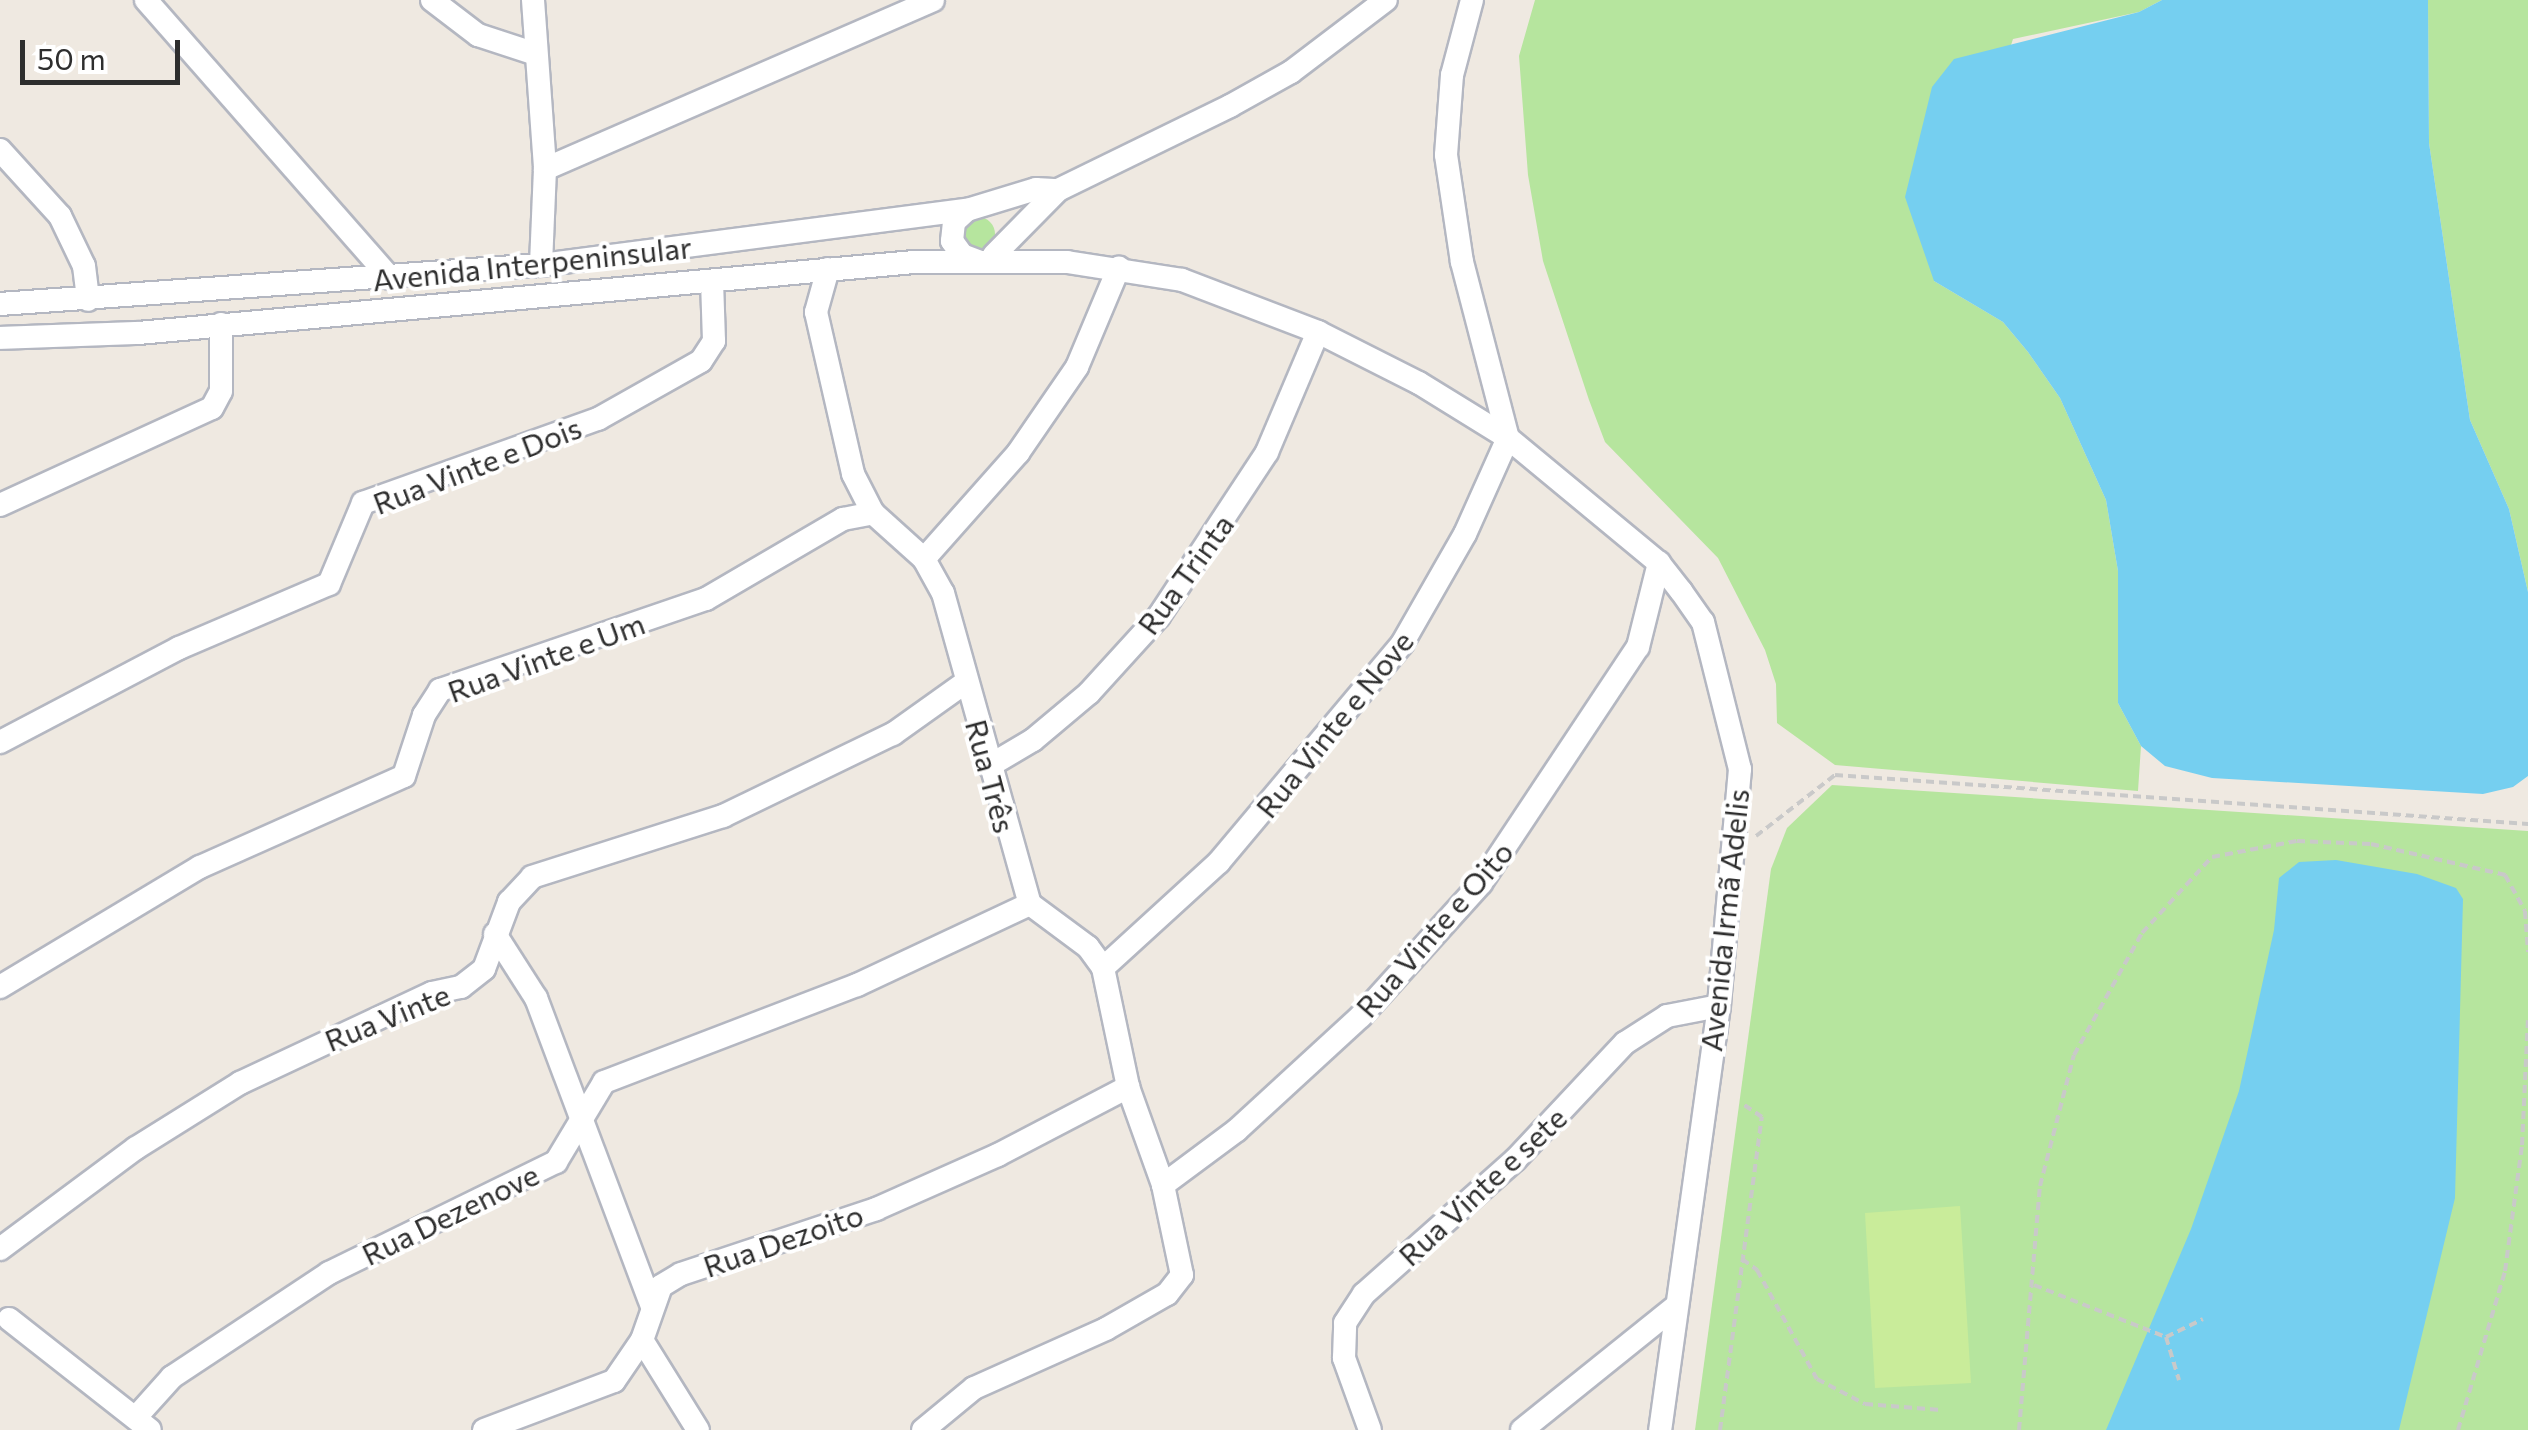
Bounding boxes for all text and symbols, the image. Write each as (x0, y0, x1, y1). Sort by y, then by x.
scale bar (25, 20, 185, 82)
text: 50 m (37, 39, 106, 76)
street label: Avenida Interpeninsular (371, 228, 693, 298)
street label: Rua Vinte e Dois (368, 409, 586, 521)
street label: Rua Trinta (1129, 507, 1241, 641)
street label: Rua Vinte e Um (443, 605, 649, 709)
street label: Rua Vinte e Nove (1248, 623, 1420, 825)
street label: Rua Três (959, 715, 1023, 837)
street label: Avenida Irmã Adelis (1692, 787, 1756, 1053)
street label: Rua Vinte e Oito (1348, 834, 1520, 1024)
street label: Rua Vinte (319, 976, 455, 1058)
street label: Rua Vinte e sete (1391, 1099, 1573, 1273)
street label: Rua Dezenove (356, 1156, 544, 1272)
street label: Rua Dezoito (698, 1196, 868, 1284)

